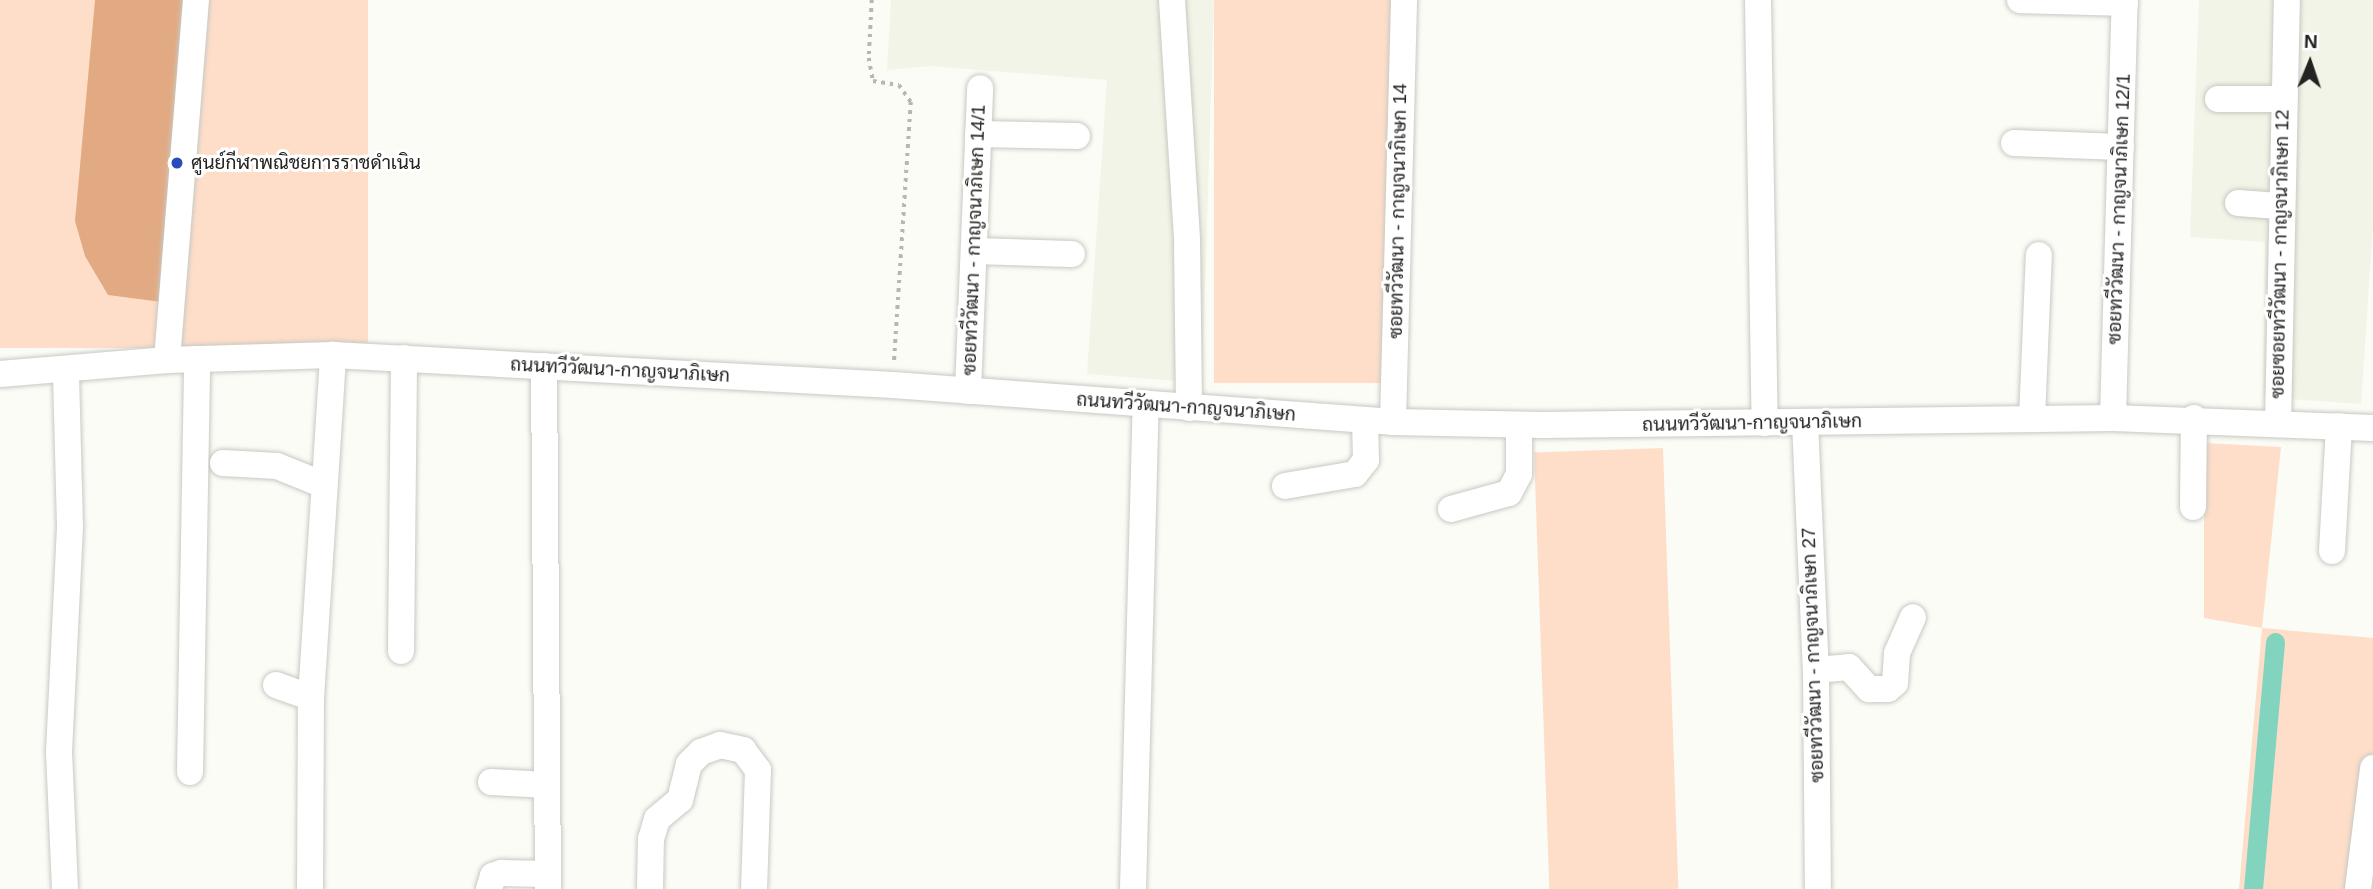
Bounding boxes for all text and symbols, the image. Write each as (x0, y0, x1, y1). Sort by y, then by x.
north arrow (2275, 28, 2345, 98)
text: N (2304, 31, 2318, 52)
street label: ซอยทวีวัฒนา - กาญจนาภิเษก 12/1 (2103, 73, 2135, 345)
street label: ซอยทวีวัฒนา - กาญจนาภิเษก 14 (1384, 83, 1412, 339)
street label: ซอยทวีวัฒนา - กาญจนาภิเษก 14/1 (958, 104, 990, 376)
street label: ซอยซอยทวีวัฒนา - กาญจนาภิเษก 12 (2266, 109, 2294, 399)
place label: ศูนย์กีฬาพณิชยการราชดำเนิน (191, 152, 421, 174)
marker: ศูนย์กีฬาพณิชยการราชดำเนิน (169, 155, 185, 171)
street label: ถนนทวีวัฒนา-กาญจนาภิเษก (510, 353, 730, 387)
street label: ถนนทวีวัฒนา-กาญจนาภิเษก (1076, 388, 1296, 426)
street label: ถนนทวีวัฒนา-กาญจนาภิเษก (1642, 410, 1862, 436)
street label: ซอยทวีวัฒนา - กาญจนาภิเษก 27 (1797, 527, 1829, 783)

